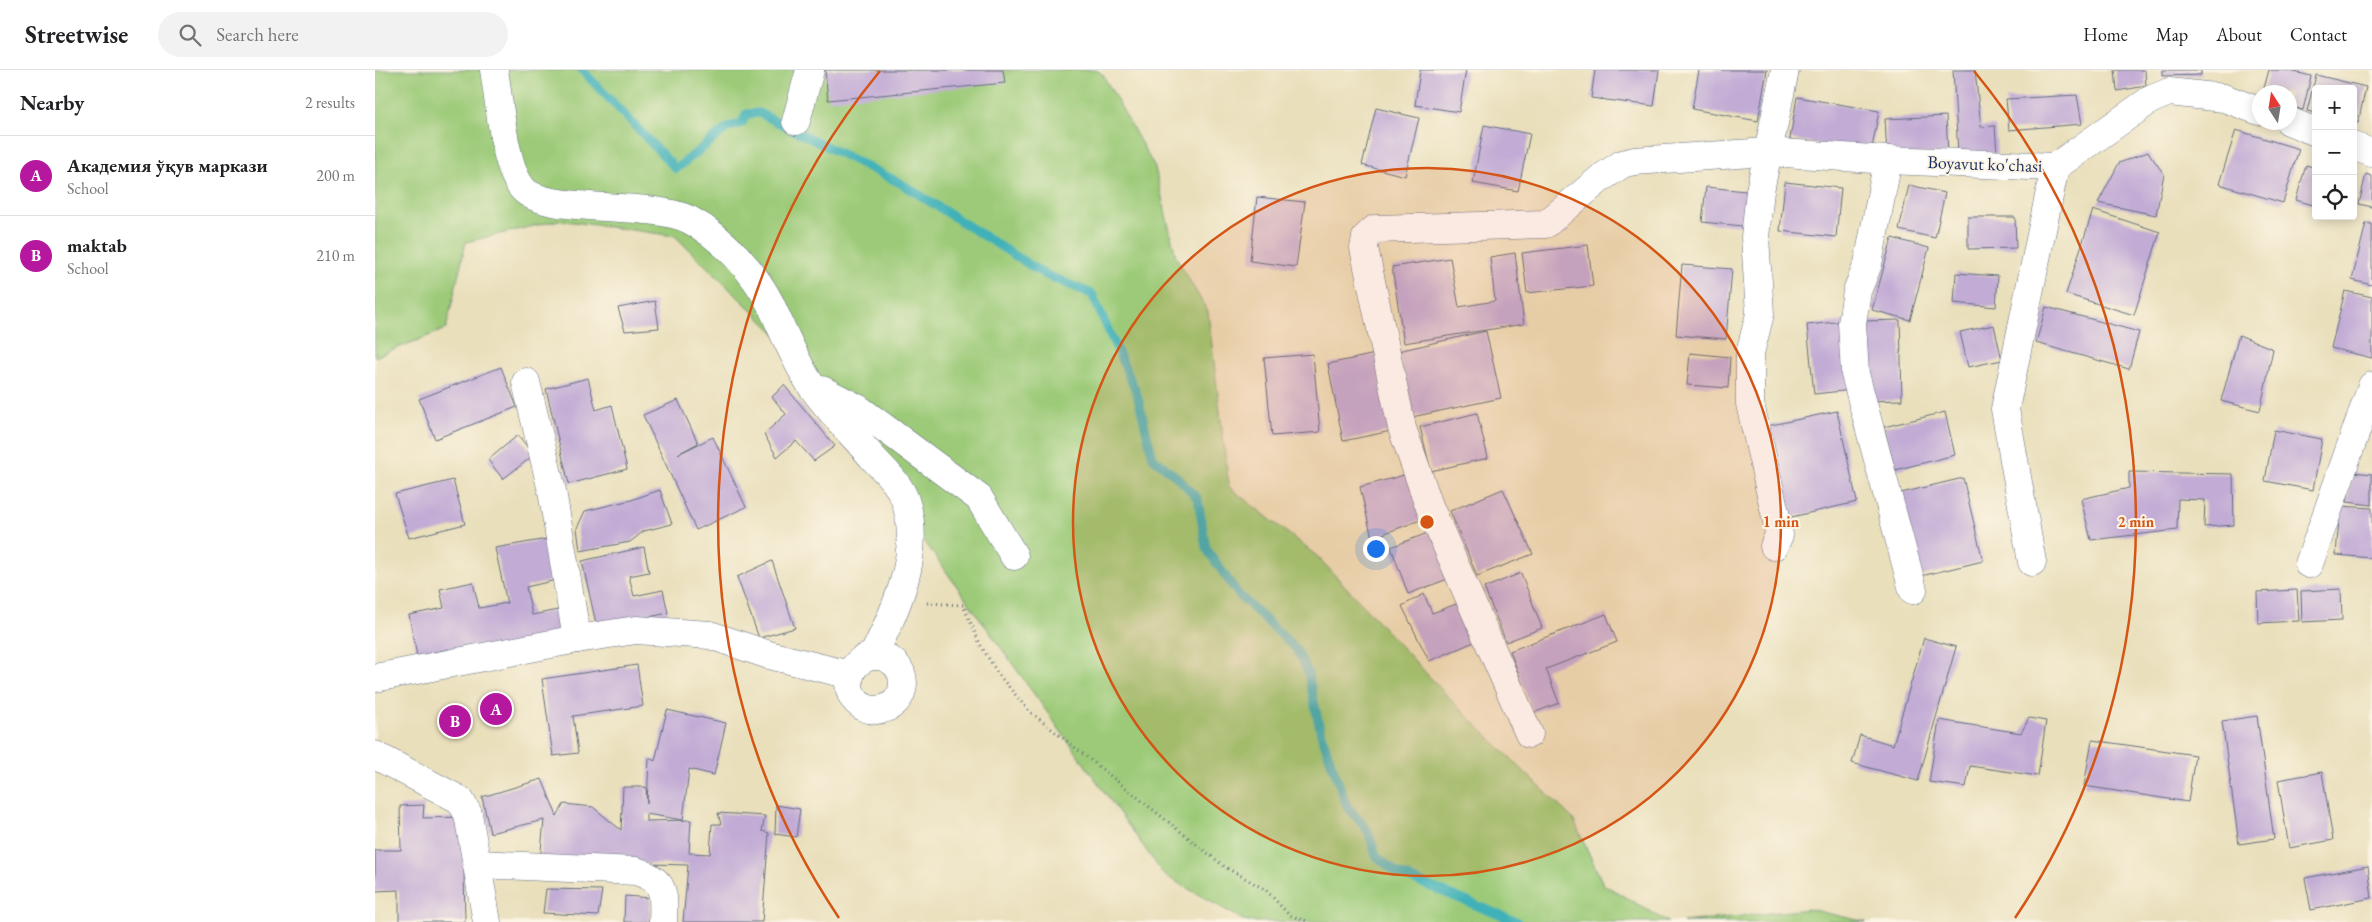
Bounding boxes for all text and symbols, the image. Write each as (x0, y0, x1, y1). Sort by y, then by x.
search box (158, 12, 508, 57)
text: Streetwise (25, 19, 128, 50)
icon: search (176, 21, 204, 49)
text: Search here (216, 22, 299, 47)
text: Home (2083, 23, 2128, 46)
text: Map (2156, 23, 2188, 46)
text: About (2216, 23, 2262, 46)
text: Contact (2290, 23, 2347, 46)
north arrow (2252, 85, 2297, 130)
map controls (2312, 85, 2357, 220)
button: + (2312, 85, 2357, 130)
text: Nearby (20, 89, 84, 116)
text: 2 results (305, 92, 355, 113)
button: − (2312, 130, 2357, 175)
street label: Boyavut ko'chasi (1927, 150, 2043, 177)
text: Академия ўқув маркази (67, 153, 268, 178)
text: A (30, 165, 42, 186)
text: 200 m (316, 165, 355, 186)
button: locate (2312, 175, 2357, 220)
text: School (67, 178, 109, 199)
text: maktab (67, 233, 127, 258)
text: B (31, 245, 41, 266)
text: 210 m (316, 245, 355, 266)
text: School (67, 258, 109, 279)
text: 1 min (1763, 512, 1800, 531)
text: 2 min (2118, 512, 2155, 531)
centre of rings (1418, 513, 1436, 531)
your location (1363, 536, 1389, 562)
pin: A (480, 690, 512, 728)
pin: B (439, 702, 471, 740)

